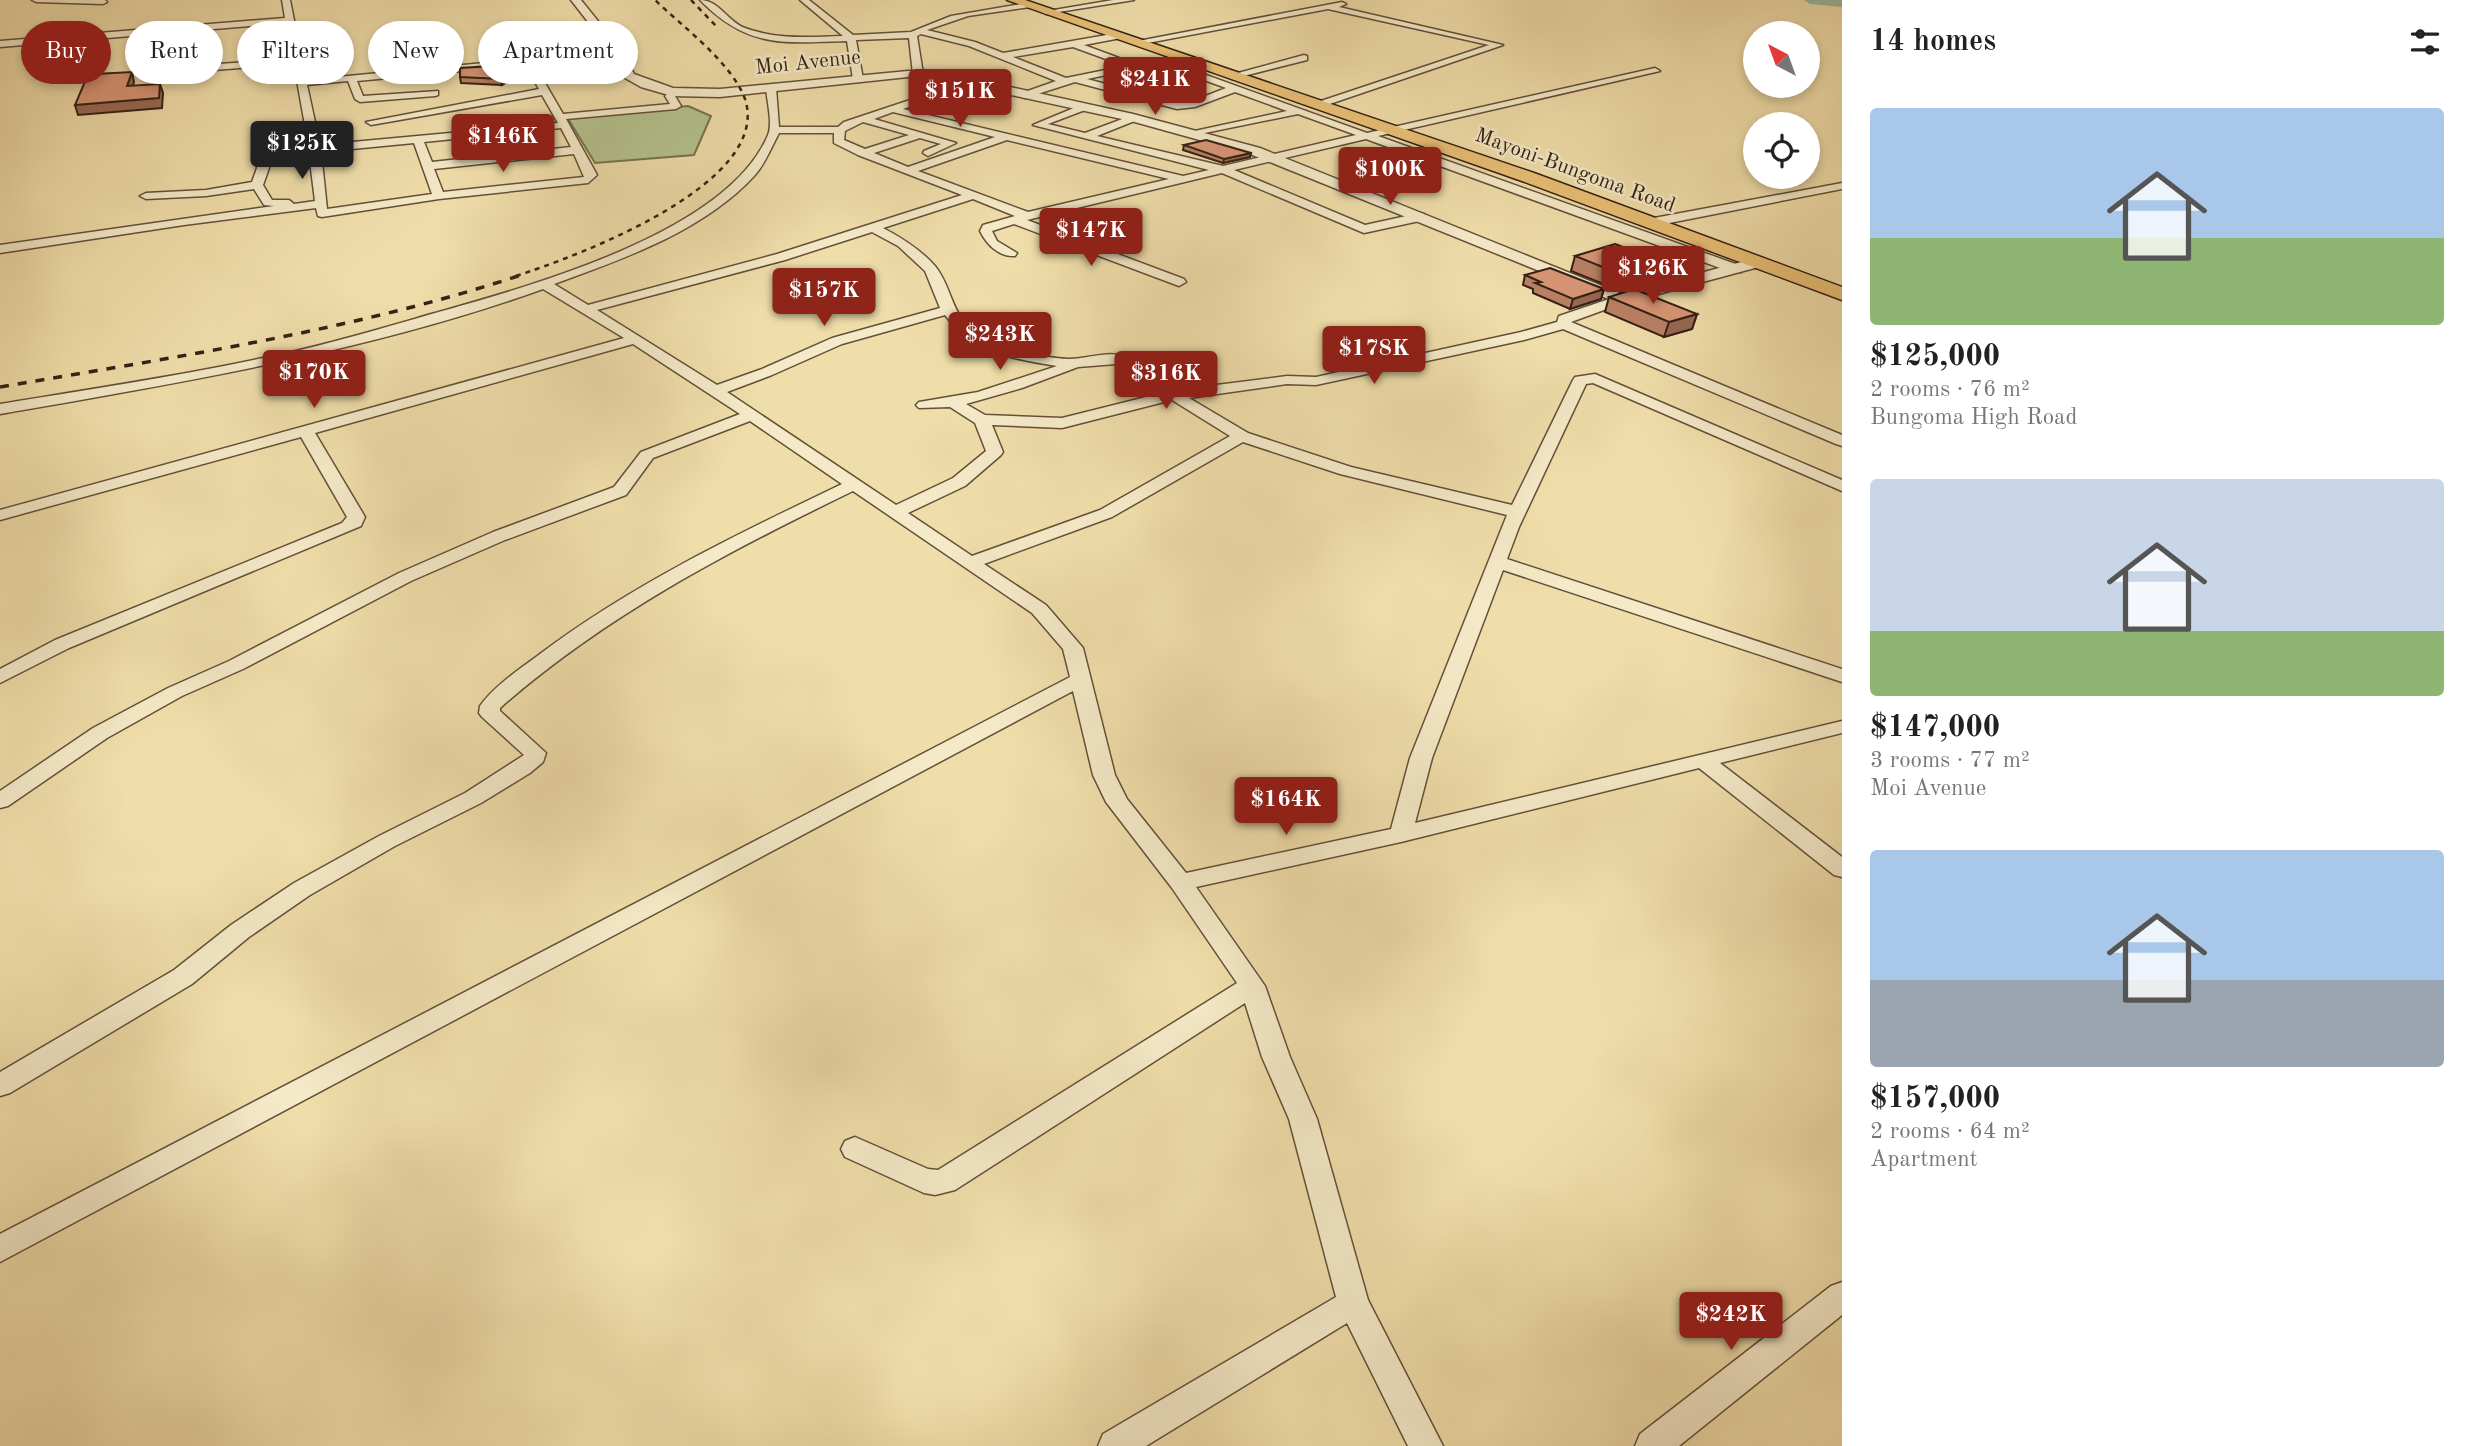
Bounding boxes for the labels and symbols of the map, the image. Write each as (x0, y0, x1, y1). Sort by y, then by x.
north arrow (1743, 21, 1820, 98)
street label: Moi Avenue (754, 47, 862, 79)
pin: $241K (1106, 58, 1204, 117)
pin: $151K (911, 69, 1009, 129)
pin: $146K (454, 114, 552, 174)
pin: $125K (253, 122, 351, 181)
street label: Mayoni-Bungoma Road (1472, 125, 1678, 217)
pin: $100K (1341, 148, 1439, 207)
pin: $147K (1042, 208, 1140, 268)
pin: $126K (1604, 246, 1702, 306)
pin: $157K (775, 268, 873, 328)
pin: $243K (951, 312, 1049, 372)
pin: $178K (1325, 326, 1423, 386)
pin: $170K (265, 350, 363, 410)
pin: $316K (1117, 352, 1215, 411)
pin: $164K (1237, 778, 1335, 837)
pin: $242K (1682, 1292, 1780, 1352)

